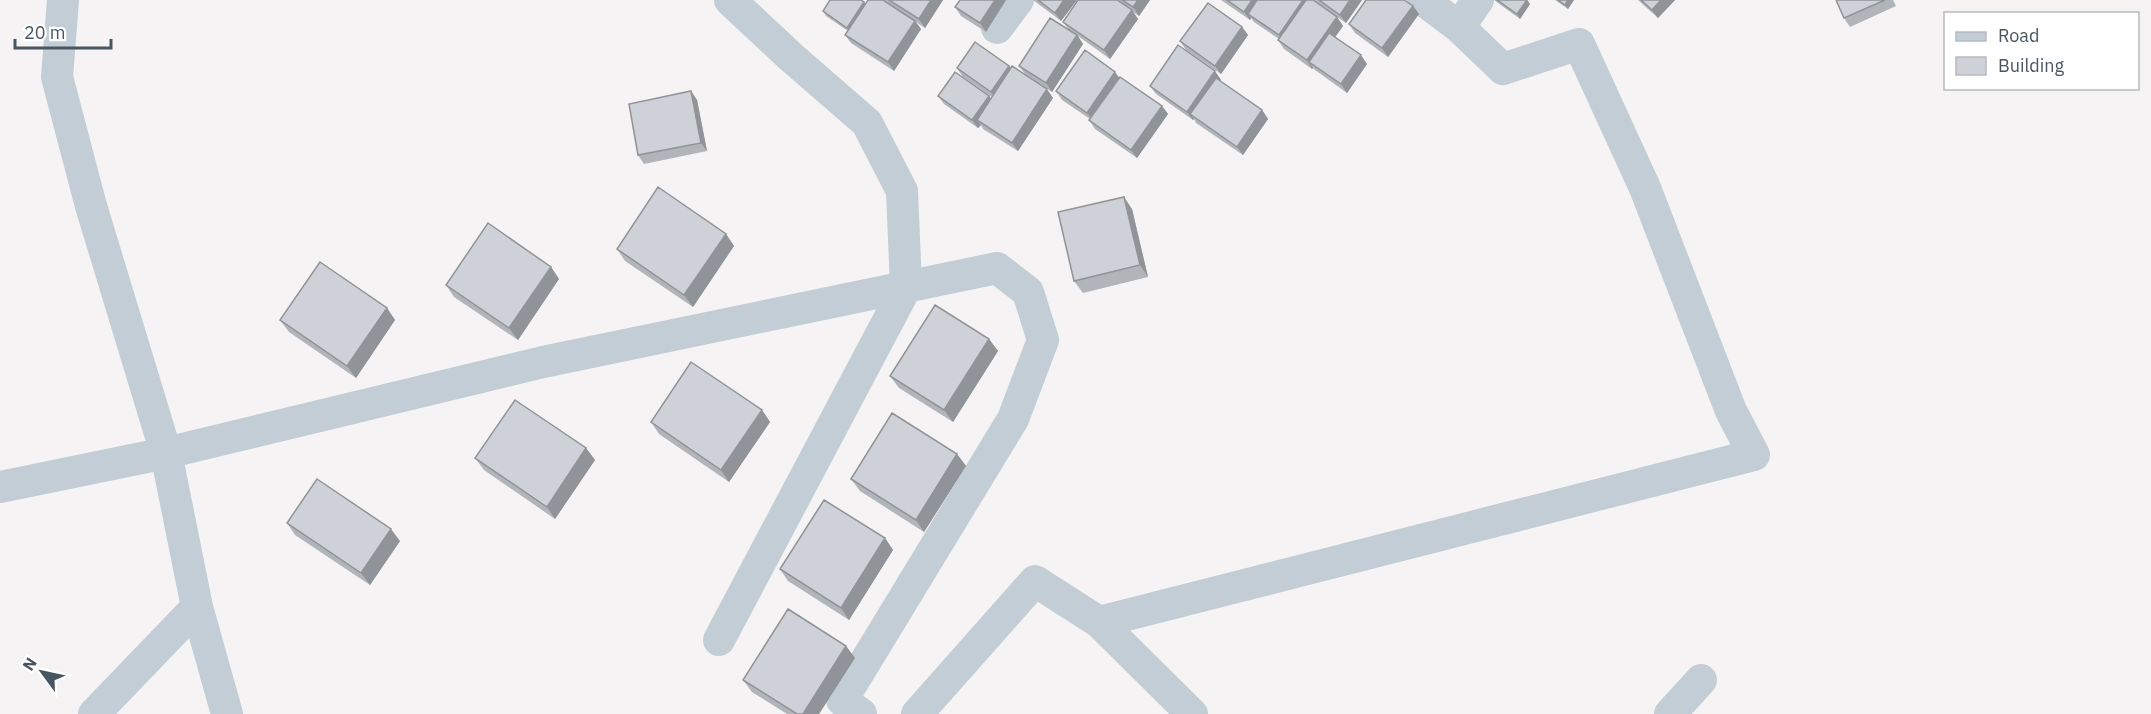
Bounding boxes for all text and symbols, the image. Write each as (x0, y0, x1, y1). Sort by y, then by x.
scale bar (15, 12, 111, 50)
legend (1944, 12, 2139, 90)
text: 20 m (24, 21, 66, 44)
text: Road (1998, 24, 2039, 47)
text: Building (1998, 54, 2065, 77)
north arrow (12, 642, 72, 702)
text: N (18, 654, 41, 674)

